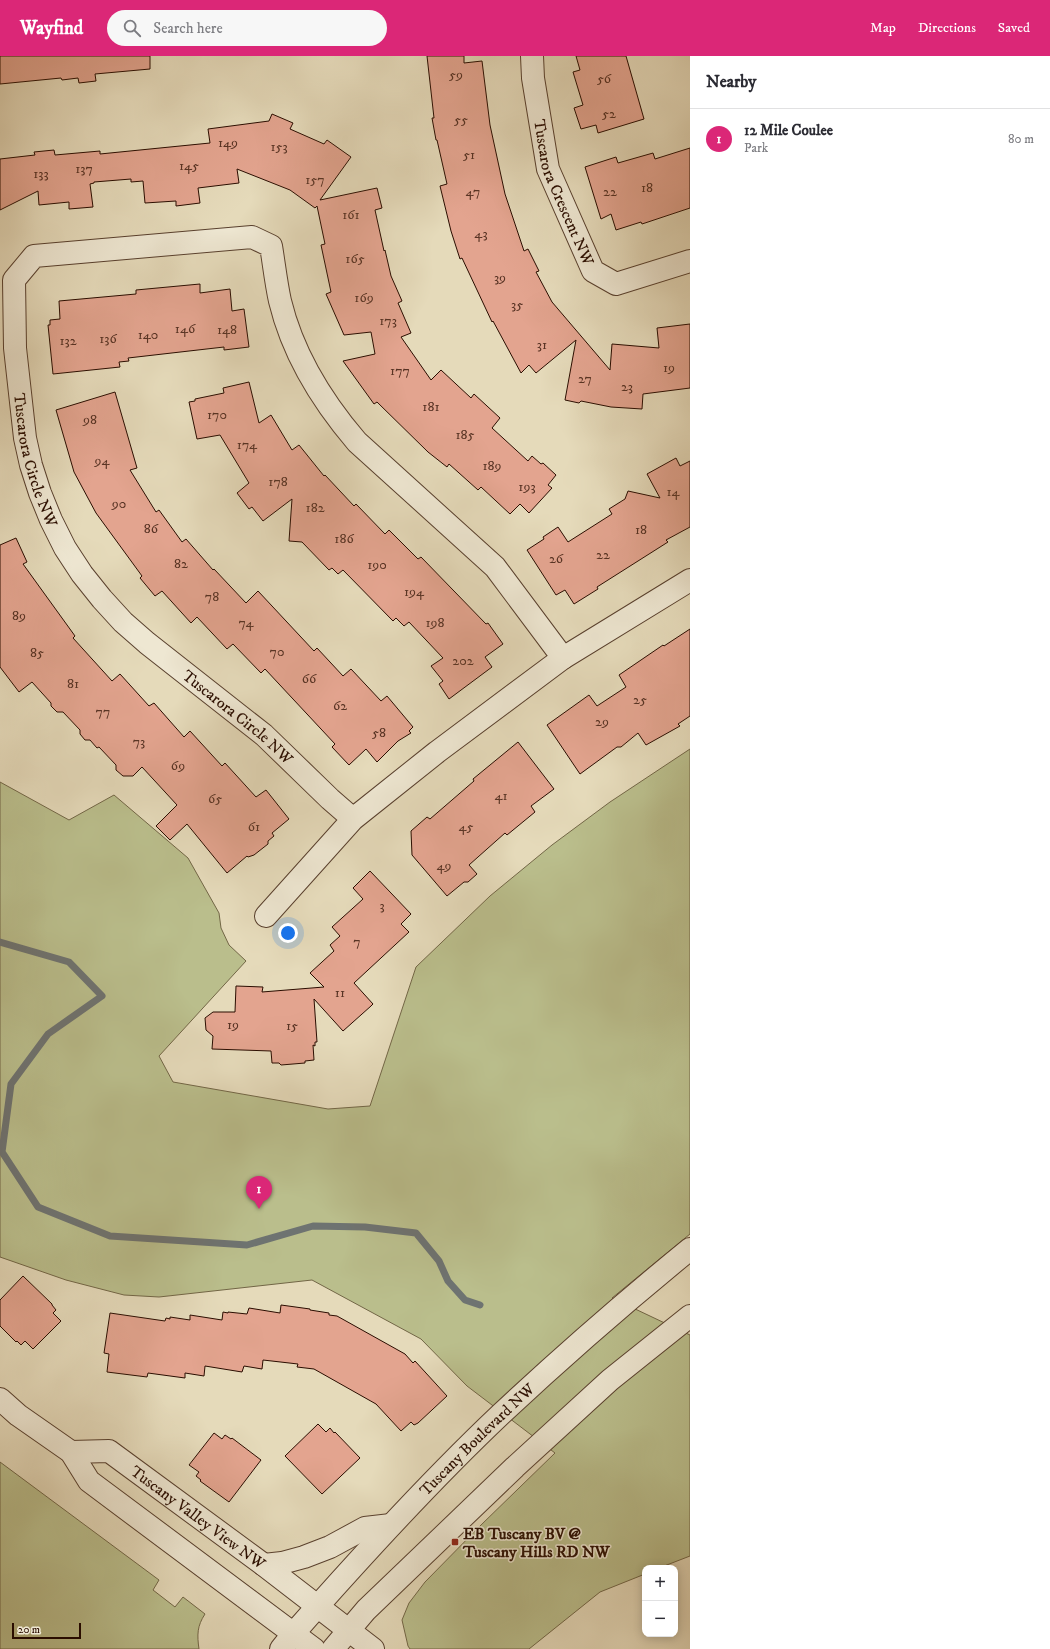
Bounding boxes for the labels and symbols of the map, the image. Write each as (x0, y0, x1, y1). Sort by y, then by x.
house number: 59 (449, 66, 463, 84)
house number: 56 (597, 70, 612, 88)
house number: 52 (602, 105, 616, 123)
house number: 55 (454, 111, 468, 129)
street label: Tuscarora Crescent NW (529, 118, 598, 269)
house number: 149 (218, 134, 238, 152)
house number: 153 (270, 138, 288, 156)
house number: 51 (463, 146, 475, 164)
house number: 145 (179, 157, 199, 175)
house number: 137 (75, 160, 93, 178)
house number: 133 (33, 165, 49, 183)
house number: 157 (305, 171, 325, 189)
house number: 18 (641, 179, 653, 197)
house number: 47 (466, 183, 480, 201)
house number: 22 (603, 183, 617, 201)
house number: 161 (342, 206, 360, 224)
house number: 43 (474, 225, 488, 243)
house number: 165 (345, 250, 365, 268)
house number: 39 (494, 269, 506, 287)
house number: 169 (354, 289, 374, 307)
house number: 35 (511, 296, 523, 314)
house number: 173 (379, 312, 397, 330)
house number: 146 (175, 320, 196, 338)
house number: 148 (217, 321, 237, 339)
house number: 140 (138, 326, 158, 344)
house number: 136 (99, 330, 118, 348)
house number: 132 (59, 332, 77, 350)
house number: 31 (537, 336, 547, 354)
house number: 19 (663, 359, 675, 377)
house number: 177 (390, 362, 410, 380)
house number: 27 (578, 370, 592, 388)
house number: 23 (621, 378, 633, 396)
street label: Tuscarora Circle NW (9, 392, 62, 530)
house number: 181 (422, 398, 440, 416)
house number: 170 (207, 406, 227, 424)
house number: 98 (82, 411, 97, 429)
house number: 185 (455, 426, 475, 444)
house number: 174 (237, 436, 258, 454)
house number: 94 (93, 452, 110, 470)
house number: 189 (482, 457, 502, 475)
house number: 178 (268, 473, 288, 491)
house number: 193 (518, 478, 536, 496)
house number: 14 (666, 483, 681, 501)
house number: 90 (111, 495, 126, 513)
house number: 182 (305, 499, 325, 517)
house number: 86 (144, 520, 159, 538)
house number: 18 (635, 521, 647, 539)
house number: 186 (334, 530, 354, 548)
house number: 22 (596, 546, 610, 564)
house number: 26 (549, 550, 564, 568)
house number: 82 (174, 555, 188, 573)
house number: 190 (367, 556, 387, 574)
house number: 194 (404, 583, 425, 601)
house number: 78 (205, 588, 219, 606)
house number: 89 (12, 607, 26, 625)
house number: 74 (238, 614, 255, 632)
house number: 198 (425, 614, 445, 632)
house number: 70 (270, 643, 284, 661)
house number: 85 (30, 644, 44, 662)
house number: 202 (452, 652, 474, 670)
street label: Tuscarora Circle NW (178, 666, 297, 769)
house number: 66 (302, 670, 317, 688)
house number: 81 (67, 675, 79, 693)
house number: 25 (633, 691, 647, 709)
house number: 62 (333, 697, 347, 715)
house number: 77 (96, 703, 110, 721)
house number: 29 (595, 713, 609, 731)
house number: 58 (372, 724, 386, 742)
house number: 73 (133, 733, 145, 751)
house number: 69 (171, 757, 185, 775)
house number: 41 (494, 787, 508, 805)
house number: 65 (208, 790, 222, 808)
house number: 61 (248, 818, 260, 836)
house number: 45 (459, 818, 474, 836)
house number: 49 (436, 857, 452, 875)
house number: 3 (379, 897, 385, 915)
your location (278, 923, 298, 943)
house number: 7 (353, 933, 361, 951)
house number: 11 (335, 984, 345, 1002)
house number: 19 (227, 1016, 239, 1034)
house number: 15 (286, 1017, 298, 1035)
pin: 1 (246, 1176, 272, 1209)
street label: Tuscany Boulevard NW (415, 1379, 539, 1500)
street label: Tuscany Valley View NW (126, 1461, 269, 1574)
place label: EB Tuscany BV @ Tuscany Hills RD NW (462, 1524, 611, 1562)
marker: EB Tuscany BV @ Tuscany Hills RD NW (450, 1537, 460, 1547)
scale bar (12, 1621, 81, 1640)

